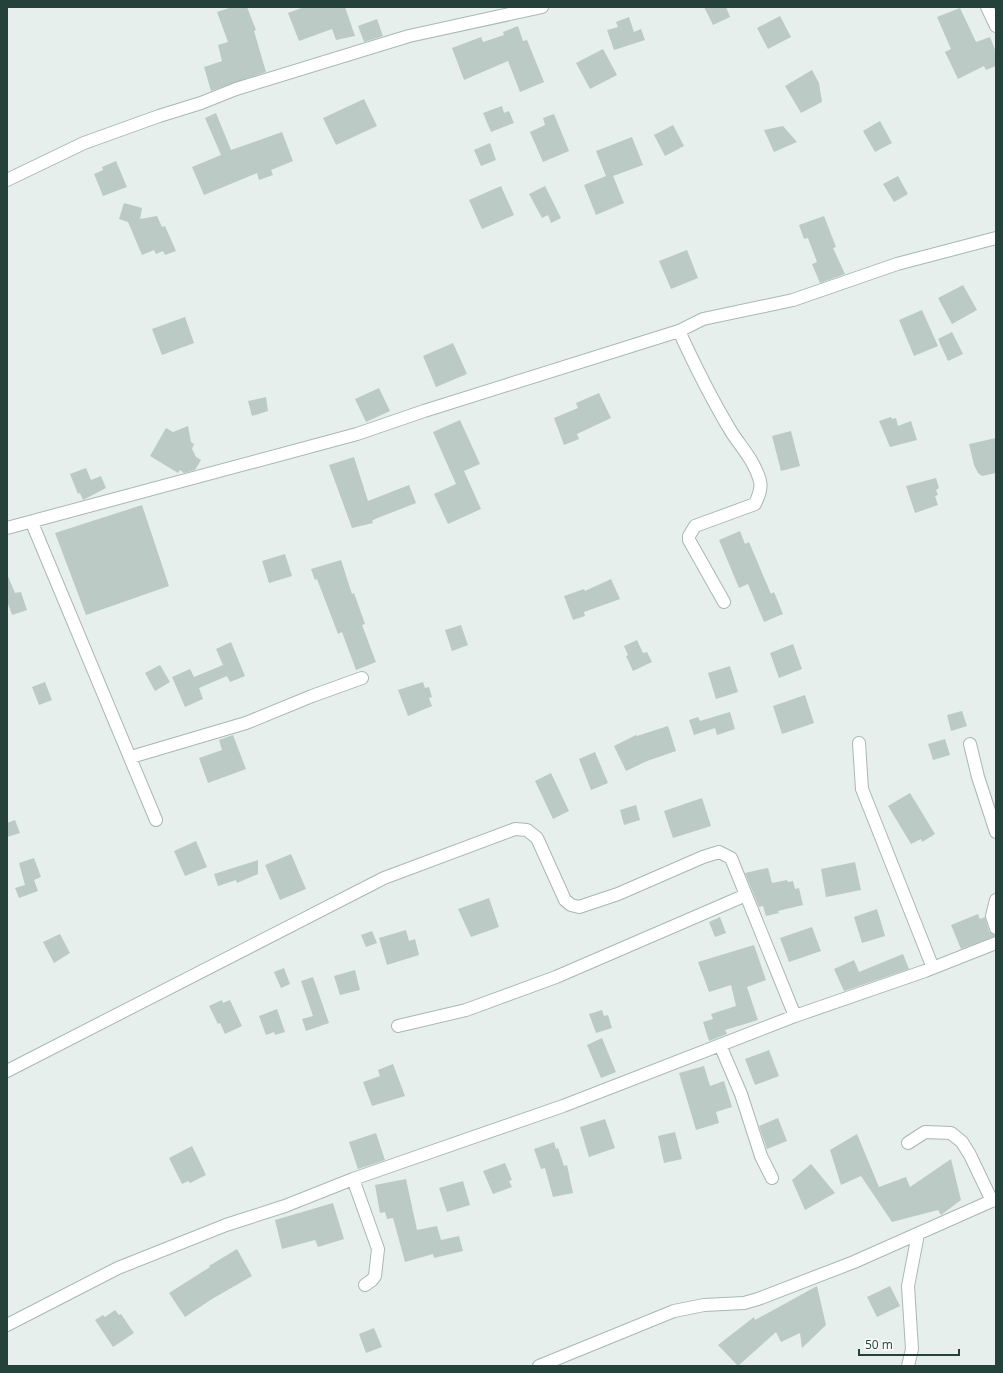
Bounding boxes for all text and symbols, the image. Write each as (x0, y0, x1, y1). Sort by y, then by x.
scale bar (859, 1331, 959, 1357)
text: 50 m (865, 1336, 893, 1353)

